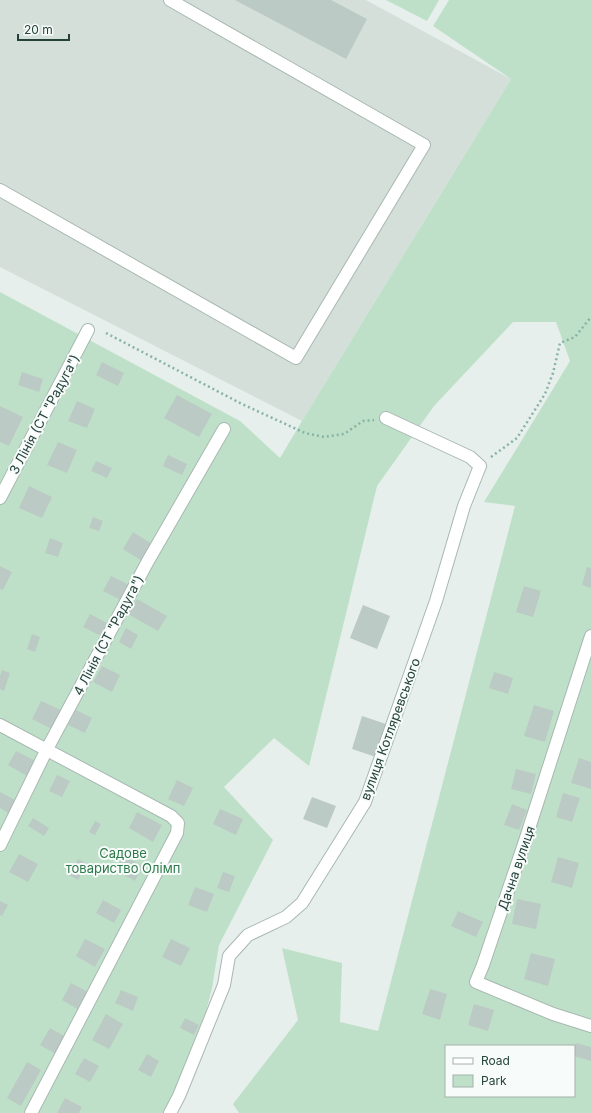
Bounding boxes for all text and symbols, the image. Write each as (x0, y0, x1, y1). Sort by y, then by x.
scale bar (18, 16, 69, 42)
text: 20 m (24, 22, 53, 37)
street label: З Лінія (СТ "Радуга") (6, 351, 82, 477)
street label: 4 Лінія (СТ "Радуга") (70, 572, 146, 698)
street label: вулиця Котляревського (357, 656, 423, 802)
street label: Дачна вулиця (494, 824, 538, 912)
park label: Садове товариство Олімп (66, 845, 180, 876)
legend (445, 1045, 575, 1097)
text: Road (481, 1053, 510, 1068)
text: Park (481, 1073, 507, 1088)

